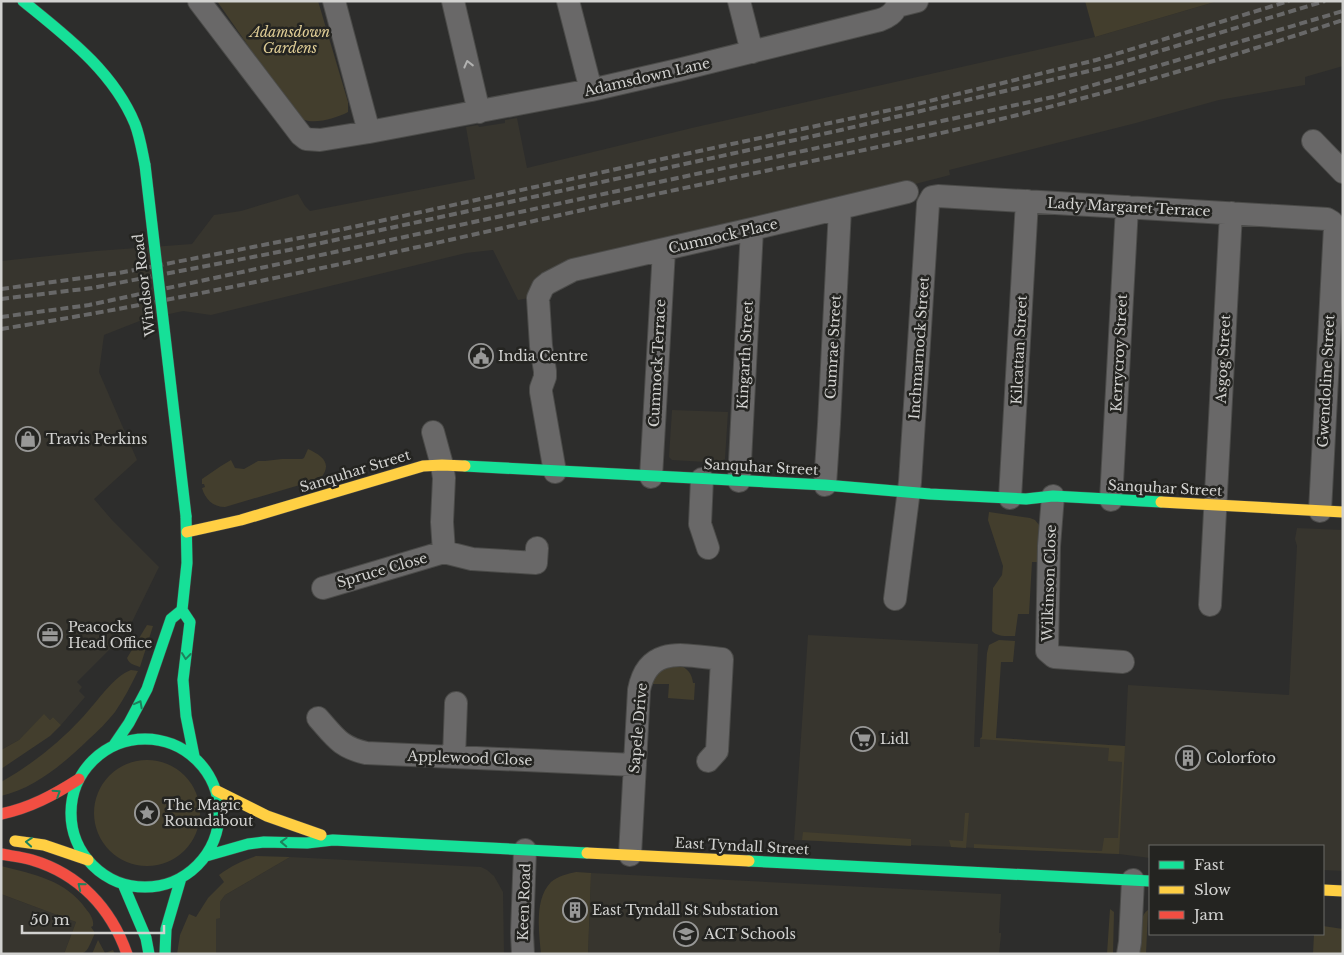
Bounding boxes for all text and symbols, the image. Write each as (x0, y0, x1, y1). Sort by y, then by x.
park label: Adamsdown Gardens (248, 23, 330, 57)
street label: Adamsdown Lane (581, 54, 712, 100)
one-way arrow (463, 60, 474, 69)
street label: Lady Margaret Terrace (1047, 194, 1211, 220)
street label: Cumnock Place (666, 215, 780, 257)
street label: Windsor Road (129, 232, 159, 338)
street label: Inchmarnock Street (905, 275, 933, 420)
street label: Kerrycroy Street (1107, 293, 1131, 412)
street label: Cumrae Street (821, 294, 845, 400)
street label: Kilcattan Street (1007, 294, 1031, 405)
street label: Cumnock Terrace (645, 298, 669, 428)
street label: Kingarth Street (733, 299, 757, 410)
street label: Asgog Street (1212, 313, 1234, 405)
street label: Gwendoline Street (1314, 313, 1339, 448)
public building icon: India Centre (468, 343, 494, 369)
place label: India Centre (498, 347, 588, 365)
shop icon: Travis Perkins (15, 426, 41, 452)
place label: Travis Perkins (46, 430, 147, 448)
street label: Sanquhar Street (297, 445, 413, 496)
street label: Sanquhar Street (703, 455, 819, 479)
street label: Sanquhar Street (1107, 476, 1223, 500)
street label: Wilkinson Close (1038, 524, 1060, 643)
street label: Spruce Close (335, 548, 429, 592)
place label: Peacocks Head Office (68, 618, 152, 652)
office icon: Peacocks Head Office (37, 622, 63, 648)
one-way arrow (181, 653, 192, 661)
street label: Sapele Drive (625, 682, 651, 774)
one-way arrow (133, 700, 143, 709)
supermarket icon: Lidl (850, 726, 876, 752)
place label: Lidl (880, 730, 909, 748)
building icon: Colorfoto (1175, 745, 1201, 771)
street label: Applewood Close (406, 747, 533, 769)
place label: Colorfoto (1206, 749, 1276, 767)
one-way arrow (52, 789, 61, 799)
place label: The Magic Roundabout (164, 796, 254, 830)
place icon: The Magic Roundabout (134, 800, 160, 826)
street label: East Tyndall Street (674, 833, 810, 859)
one-way arrow (24, 837, 32, 848)
one-way arrow (280, 837, 288, 847)
legend (1149, 845, 1324, 935)
text: Fast (1194, 855, 1225, 874)
street label: Keen Road (514, 862, 534, 941)
text: Slow (1194, 880, 1231, 899)
one-way arrow (77, 883, 86, 892)
building icon: East Tyndall St Substation (562, 897, 588, 923)
place label: East Tyndall St Substation (592, 901, 779, 919)
scale bar (22, 902, 165, 934)
text: Jam (1192, 905, 1224, 924)
text: 50 m (30, 910, 70, 929)
school or university icon: ACT Schools (673, 921, 699, 947)
place label: ACT Schools (703, 925, 796, 943)

